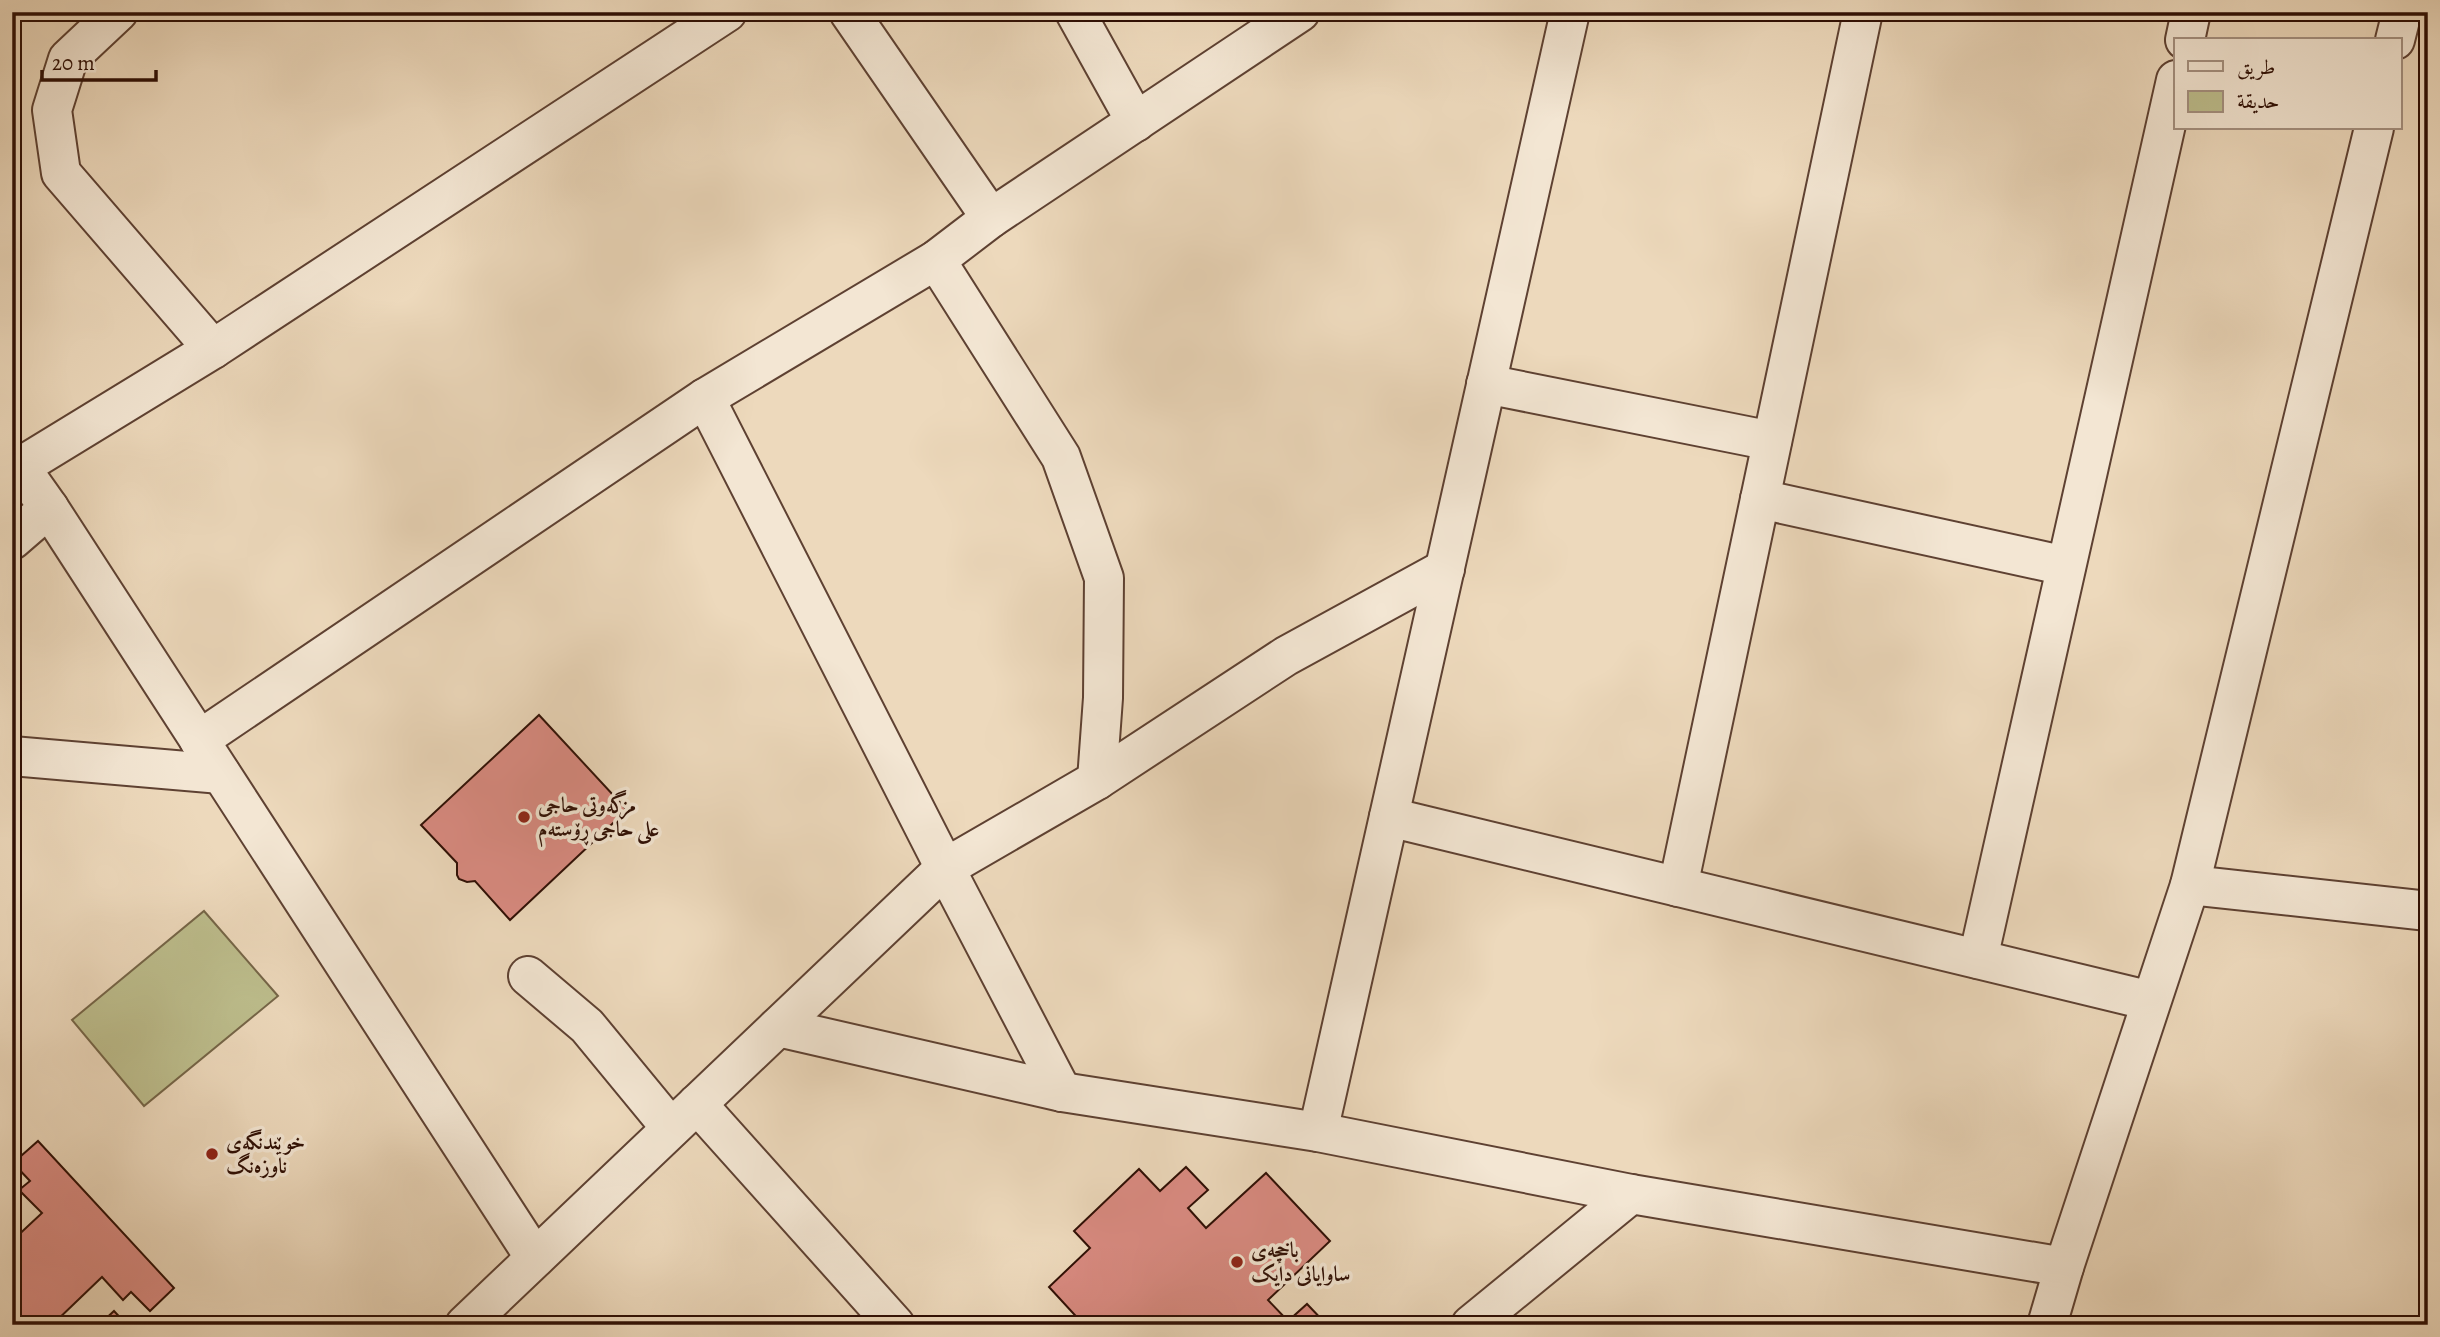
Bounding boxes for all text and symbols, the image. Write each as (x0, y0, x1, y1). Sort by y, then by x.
scale bar (42, 38, 156, 82)
legend (2174, 38, 2402, 130)
text: 20 m (52, 49, 95, 77)
text: طريق (2237, 53, 2275, 81)
text: حديقة (2237, 87, 2280, 115)
place label: مزگەوتی حاجی علی حاجی ڕۆستەم (537, 790, 659, 848)
marker: مزگەوتی حاجی علی حاجی ڕۆستەم (516, 809, 532, 825)
place label: خوێندنگەی ناوزەنگ (226, 1128, 305, 1180)
marker: خوێندنگەی ناوزەنگ (204, 1146, 220, 1162)
place label: باخچەی ساوایانی دایک (1251, 1236, 1350, 1288)
marker: باخچەی ساوایانی دایک (1229, 1254, 1245, 1270)

